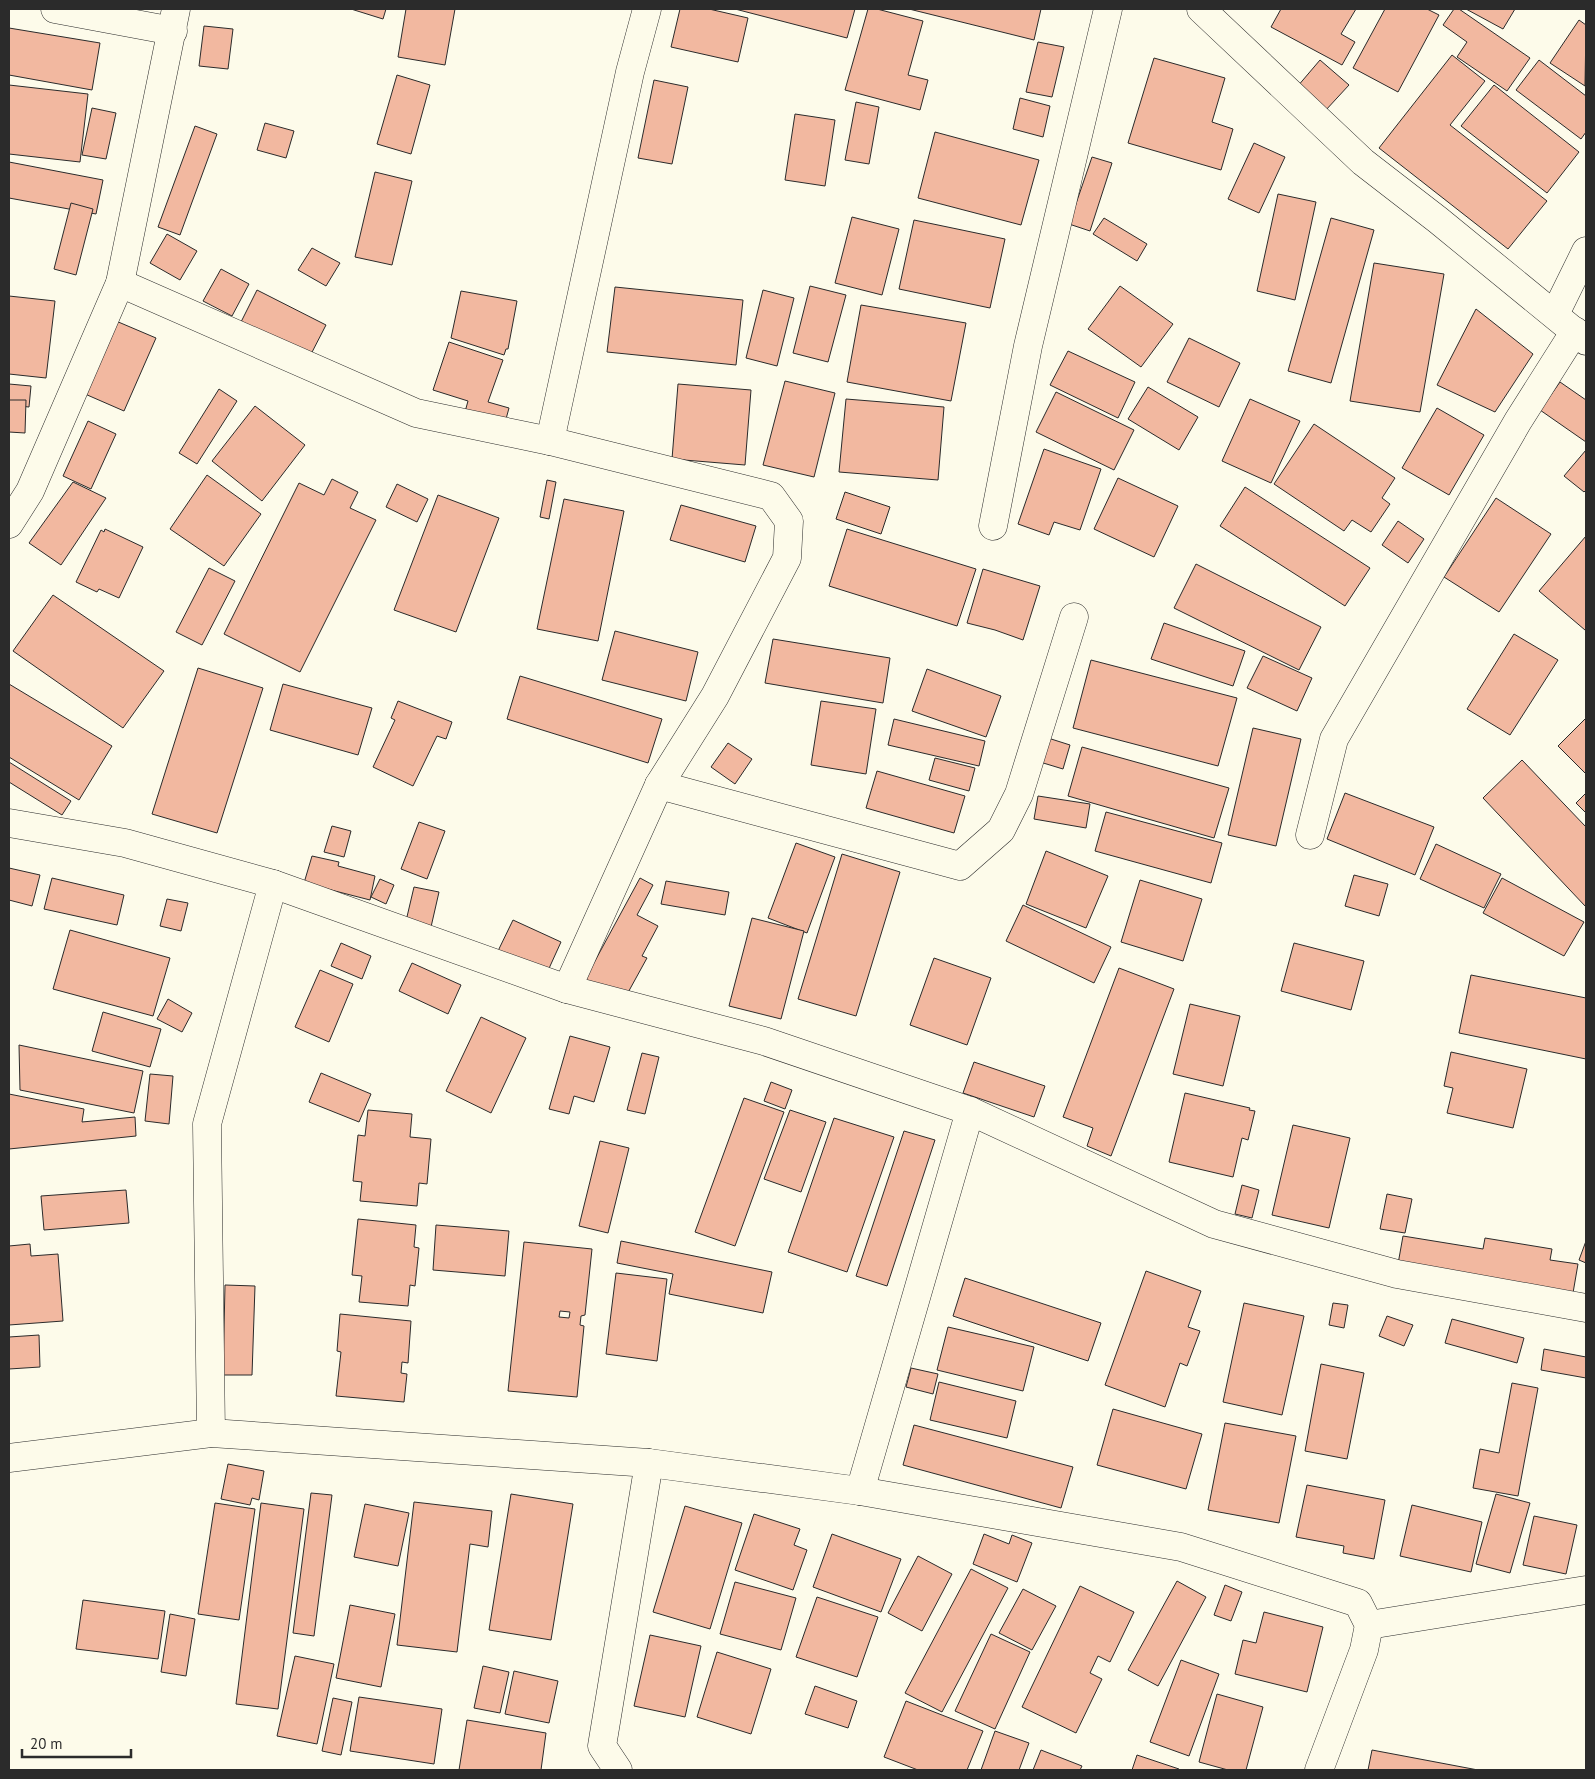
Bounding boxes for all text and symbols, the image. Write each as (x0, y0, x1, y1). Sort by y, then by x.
scale bar (22, 1726, 131, 1758)
text: 20 m (30, 1734, 63, 1753)

